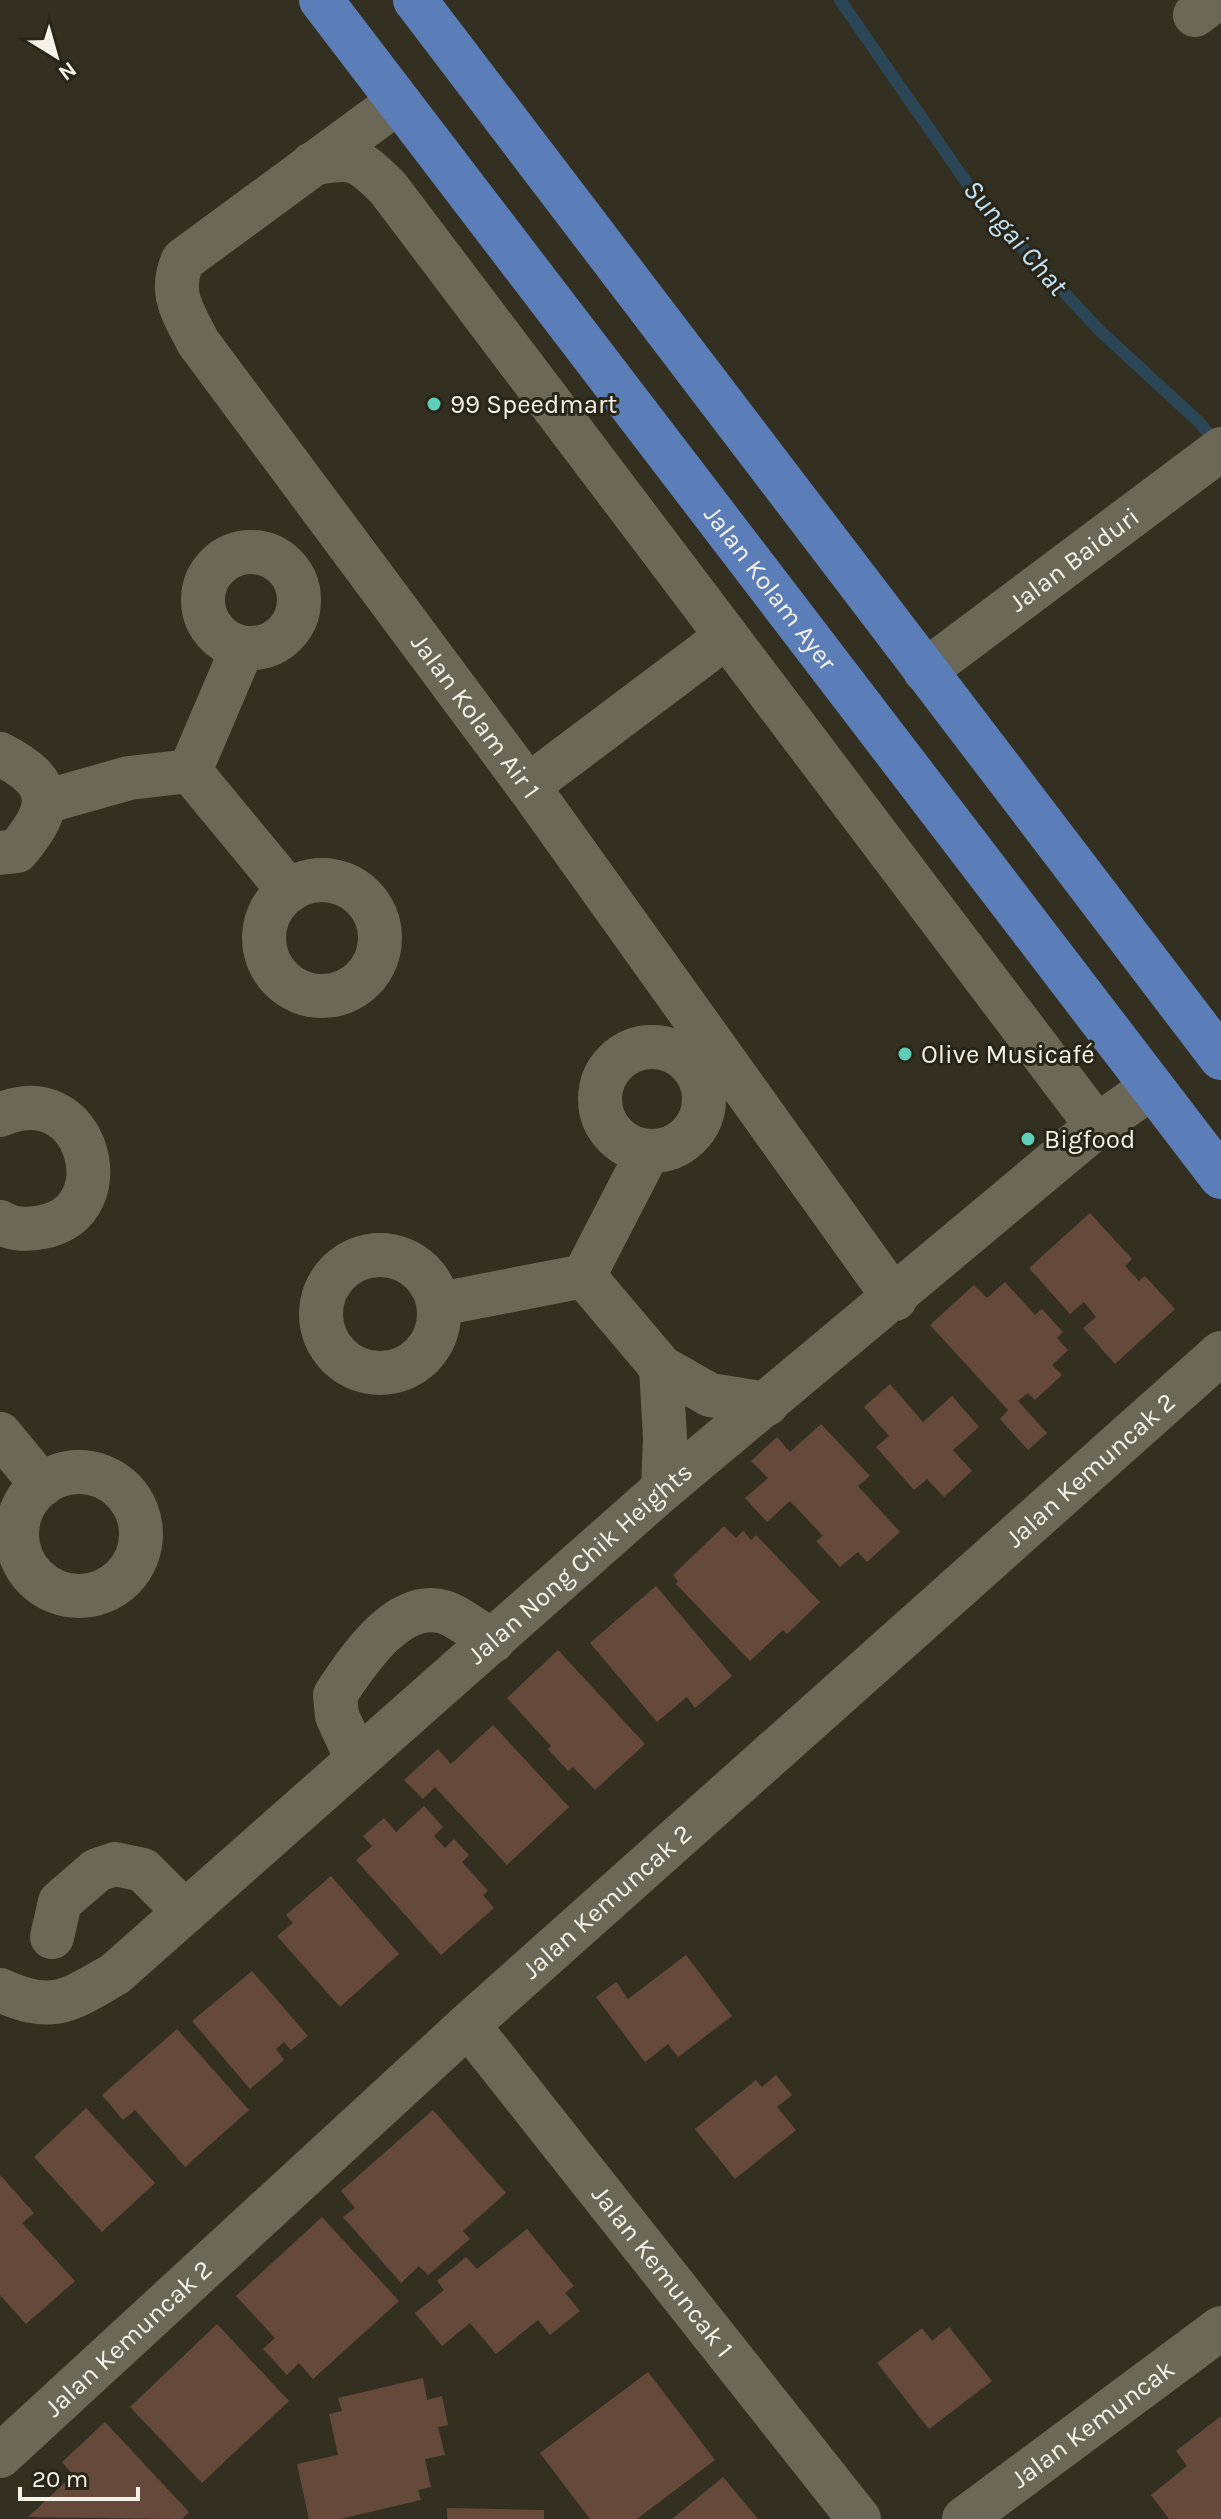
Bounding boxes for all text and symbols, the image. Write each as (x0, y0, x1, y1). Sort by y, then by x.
north arrow (16, 16, 96, 96)
text: N (53, 56, 82, 86)
water label: Sungai Chat (957, 173, 1075, 302)
place label: 99 Speedmart (450, 389, 617, 420)
marker: 99 Speedmart (425, 395, 443, 413)
street label: Jalan Kolam Ayer (697, 499, 843, 677)
street label: Jalan Baiduri (1003, 501, 1145, 619)
street label: Jalan Kolam Air 1 (404, 628, 547, 804)
place label: Olive Musicafé (921, 1039, 1095, 1070)
marker: Olive Musicafé (896, 1045, 914, 1063)
place label: Bigfood (1044, 1124, 1135, 1155)
marker: Bigfood (1019, 1130, 1037, 1148)
street label: Jalan Kemuncak 2 (999, 1386, 1182, 1554)
street label: Jalan Nong Chik Heights (461, 1456, 699, 1671)
street label: Jalan Kemuncak 2 (516, 1818, 698, 1985)
street label: Jalan Kemuncak 1 (585, 2179, 740, 2364)
street label: Jalan Kemuncak 2 (38, 2254, 219, 2423)
street label: Jalan Kemuncak (1005, 2353, 1180, 2495)
scale bar (20, 2451, 138, 2501)
text: 20 m (32, 2465, 88, 2493)

